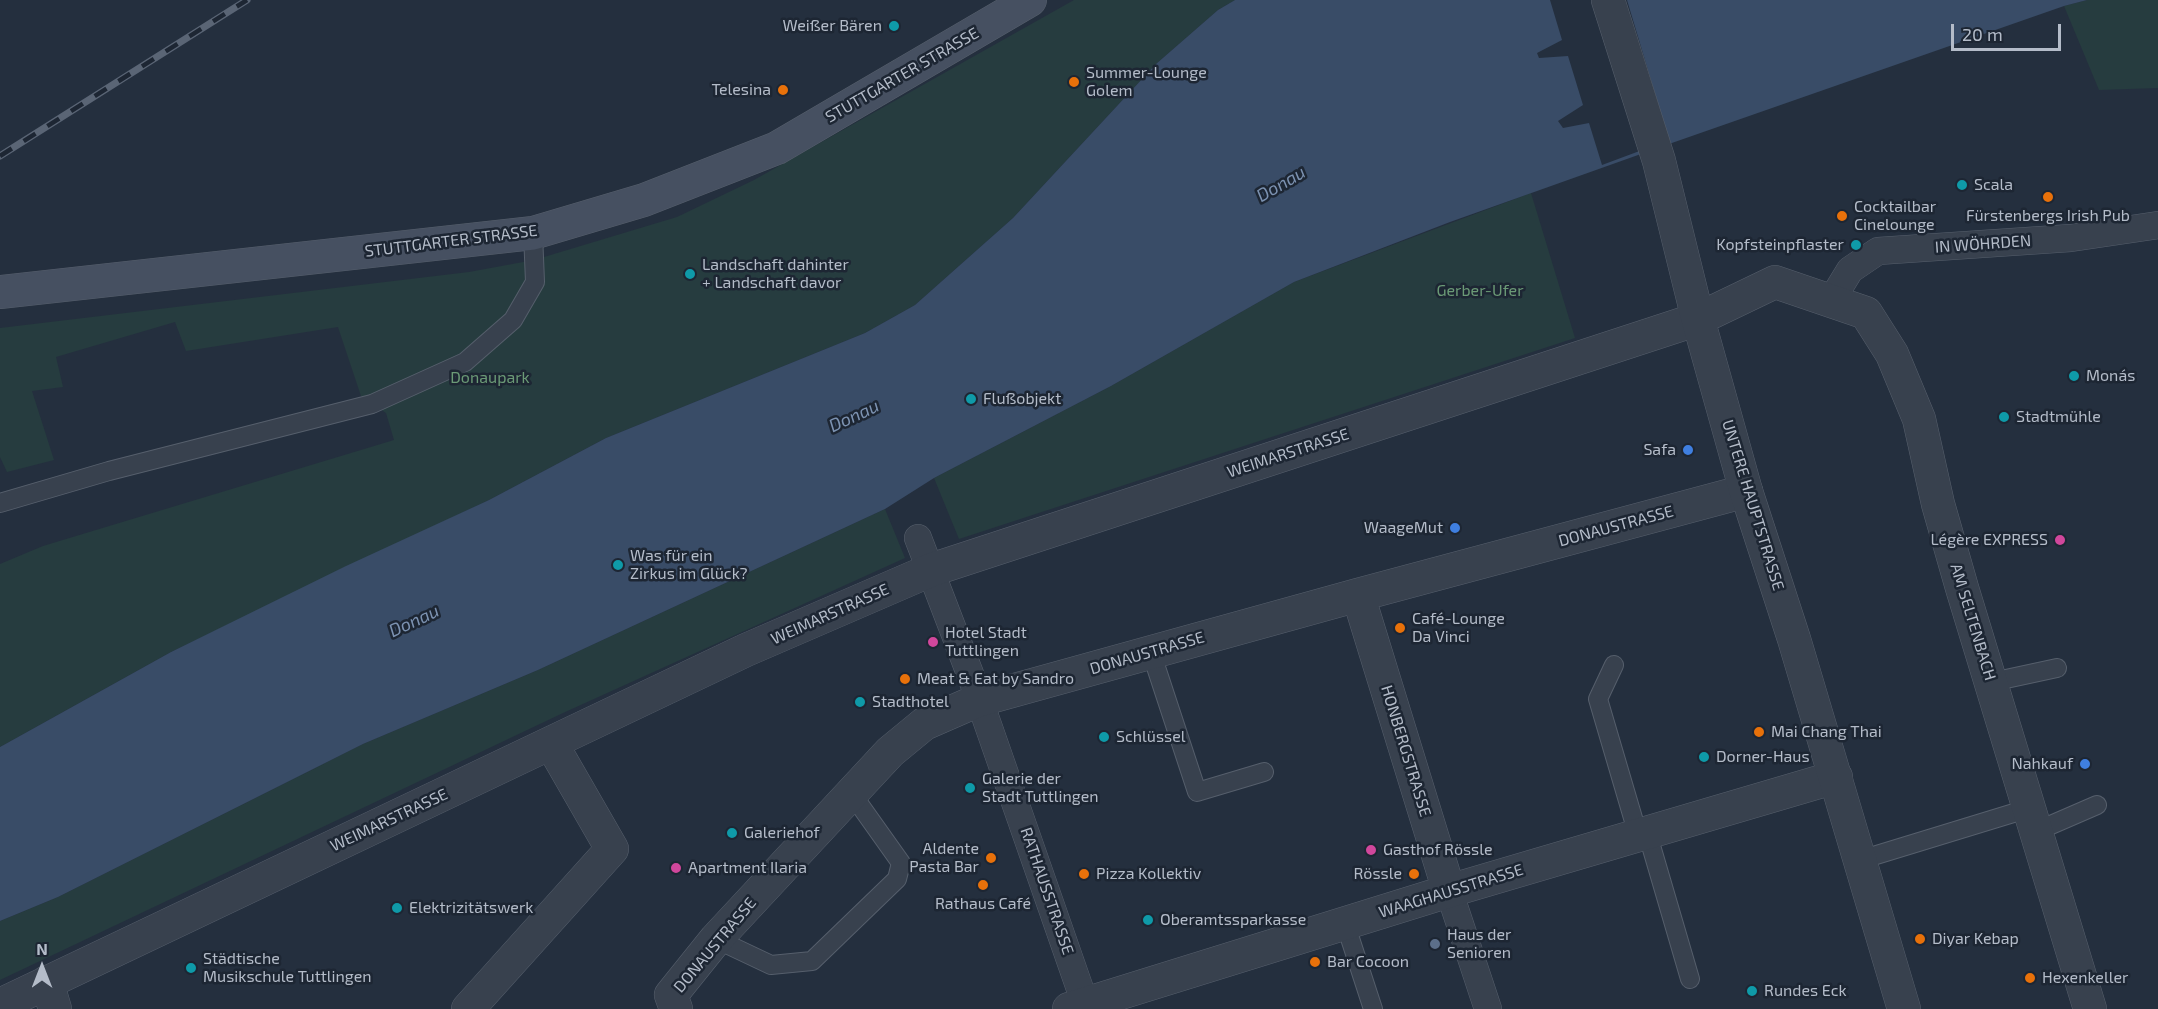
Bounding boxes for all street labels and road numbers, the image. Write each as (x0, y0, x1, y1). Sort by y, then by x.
street label: STUTTGARTER STRASSE (822, 23, 982, 127)
street label: STUTTGARTER STRASSE (364, 221, 538, 261)
street label: IN WÖHRDEN (1934, 231, 2032, 257)
street label: UNTERE HAUPTSTRASSE (1718, 417, 1788, 593)
street label: WEIMARSTRASSE (1225, 424, 1351, 482)
street label: DONAUSTRASSE (1556, 501, 1676, 551)
street label: AM SELTENBACH (1946, 561, 2000, 683)
street label: WEIMARSTRASSE (768, 579, 892, 649)
street label: DONAUSTRASSE (1088, 627, 1206, 679)
street label: HONBERGSTRASSE (1377, 683, 1435, 819)
street label: WEIMARSTRASSE (327, 784, 451, 856)
street label: RATHAUSSTRASSE (1016, 825, 1078, 957)
street label: WAAGHAUSSTRASSE (1377, 860, 1525, 922)
street label: DONAUSTRASSE (670, 894, 760, 996)

